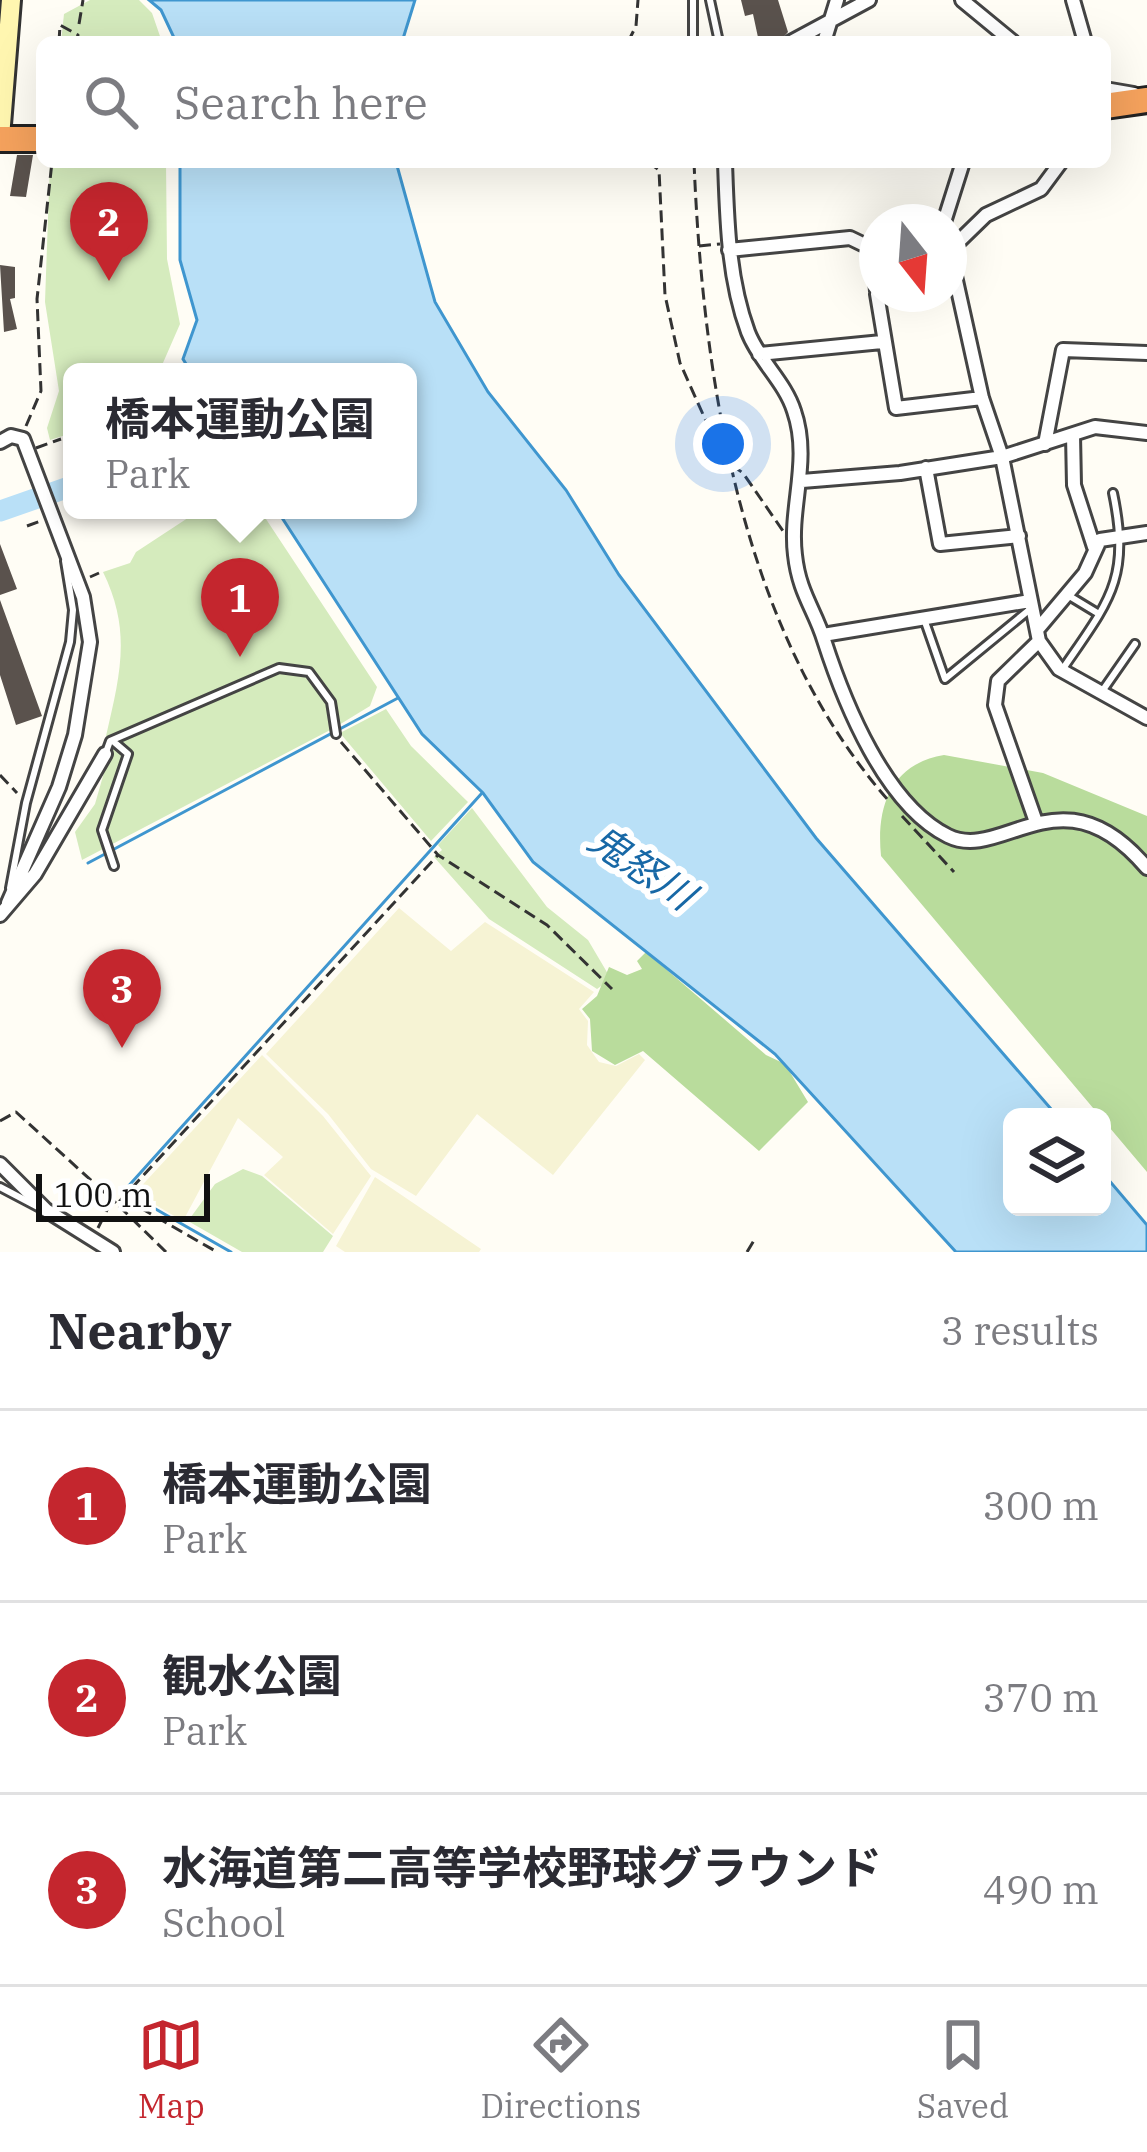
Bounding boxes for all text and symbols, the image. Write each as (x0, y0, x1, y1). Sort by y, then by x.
search box (36, 36, 1111, 168)
icon: search (78, 69, 144, 135)
text: Search here (174, 73, 428, 131)
pin: 2 (70, 182, 148, 281)
north arrow (859, 204, 967, 312)
popup (63, 363, 417, 519)
text: 橋本運動公園 (105, 389, 375, 447)
your location (693, 414, 753, 474)
text: Park (105, 448, 190, 499)
pin: 1 (201, 558, 279, 657)
water label: 鬼怒川 (580, 813, 708, 923)
pin: 3 (83, 949, 161, 1048)
map controls (1003, 1108, 1111, 1216)
button: layers (1003, 1108, 1111, 1216)
scale bar (36, 1168, 210, 1221)
text: 100 m (54, 1173, 153, 1216)
text: Nearby (48, 1297, 232, 1363)
text: 3 results (941, 1305, 1099, 1356)
text: 橋本運動公園 (162, 1454, 432, 1512)
text: 1 (75, 1480, 99, 1531)
text: 300 m (983, 1480, 1099, 1531)
text: Park (162, 1513, 247, 1564)
text: 観水公園 (162, 1646, 342, 1704)
text: 2 (75, 1672, 99, 1723)
text: 370 m (983, 1672, 1099, 1723)
text: Park (162, 1705, 247, 1756)
text: 水海道第二高等学校野球グラウンド (162, 1838, 882, 1896)
text: 3 (75, 1864, 99, 1915)
text: 490 m (983, 1864, 1099, 1915)
text: School (162, 1897, 285, 1948)
tab: Map (138, 2012, 205, 2127)
tab: Directions (480, 2012, 641, 2127)
tab: Saved (917, 2012, 1009, 2127)

